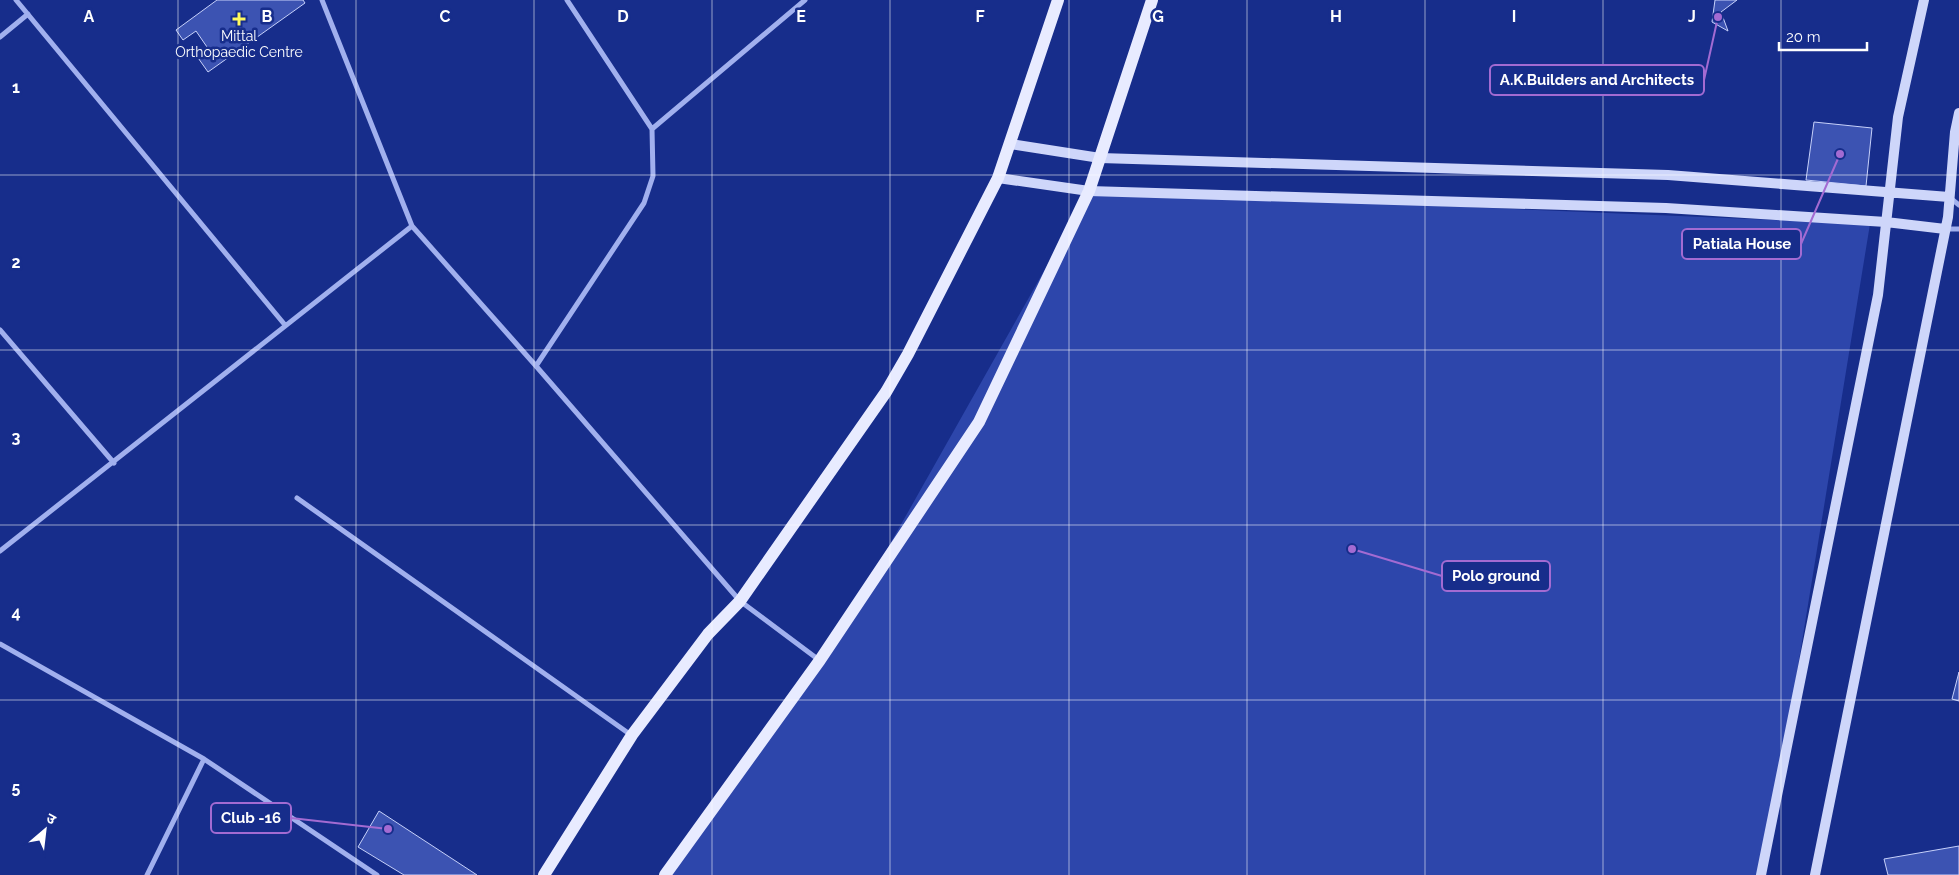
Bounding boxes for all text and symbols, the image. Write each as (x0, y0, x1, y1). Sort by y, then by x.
text: A (84, 7, 95, 26)
text: B (262, 7, 273, 26)
text: C (440, 7, 451, 26)
text: D (617, 7, 629, 26)
text: E (796, 7, 806, 26)
text: F (975, 7, 985, 26)
text: G (1152, 7, 1164, 26)
text: H (1330, 7, 1342, 26)
text: I (1512, 7, 1516, 26)
text: J (1688, 7, 1696, 26)
marker: Mittal Orthopaedic Centre (232, 12, 246, 26)
scale bar (1779, 20, 1866, 52)
place label: Mittal Orthopaedic Centre (175, 28, 303, 60)
text: 20 m (1786, 28, 1821, 46)
callout: A.K.Builders and Architects (1490, 65, 1704, 95)
text: A.K.Builders and Architects (1500, 71, 1694, 89)
text: 1 (12, 78, 20, 97)
callout: Patiala House (1682, 229, 1801, 259)
text: Patiala House (1693, 235, 1791, 253)
text: 2 (11, 253, 21, 272)
text: 3 (12, 428, 21, 447)
callout: Polo ground (1442, 561, 1550, 591)
text: Polo ground (1452, 567, 1540, 585)
text: 4 (11, 603, 21, 622)
text: 5 (12, 778, 21, 797)
callout: Club -16 (211, 803, 291, 833)
north arrow (20, 805, 70, 855)
text: Club -16 (221, 809, 281, 827)
text: उ (44, 810, 59, 828)

